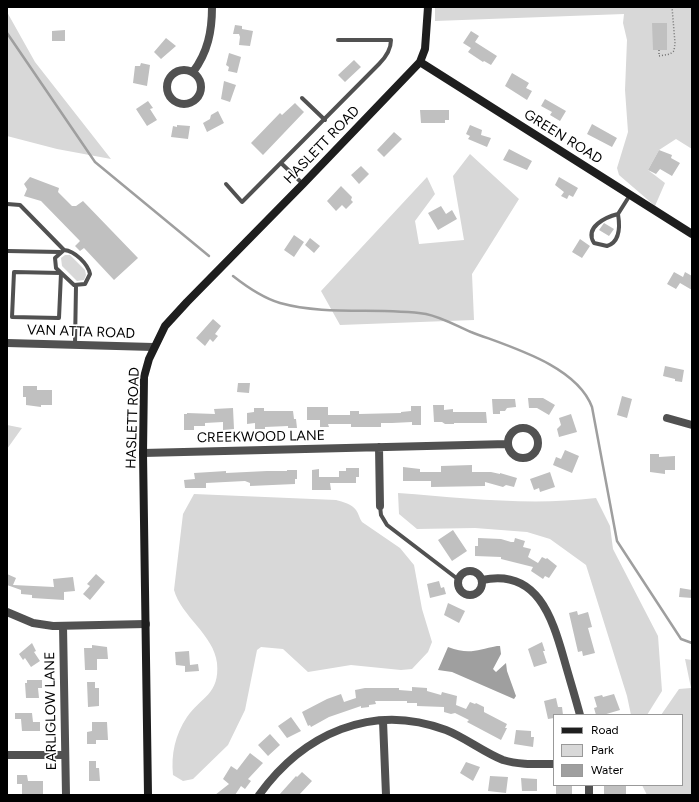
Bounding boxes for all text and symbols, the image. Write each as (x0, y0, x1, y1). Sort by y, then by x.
street label: HASLETT ROAD (281, 103, 363, 187)
street label: GREEN ROAD (521, 106, 605, 168)
street label: VAN ATTA ROAD (27, 322, 135, 342)
street label: HASLETT ROAD (123, 367, 143, 469)
street label: CREEKWOOD LANE (197, 427, 325, 447)
street label: EARLIGLOW LANE (42, 651, 60, 771)
legend (553, 714, 683, 786)
text: Road (591, 723, 619, 737)
text: Park (591, 743, 614, 757)
text: Water (591, 763, 623, 777)

